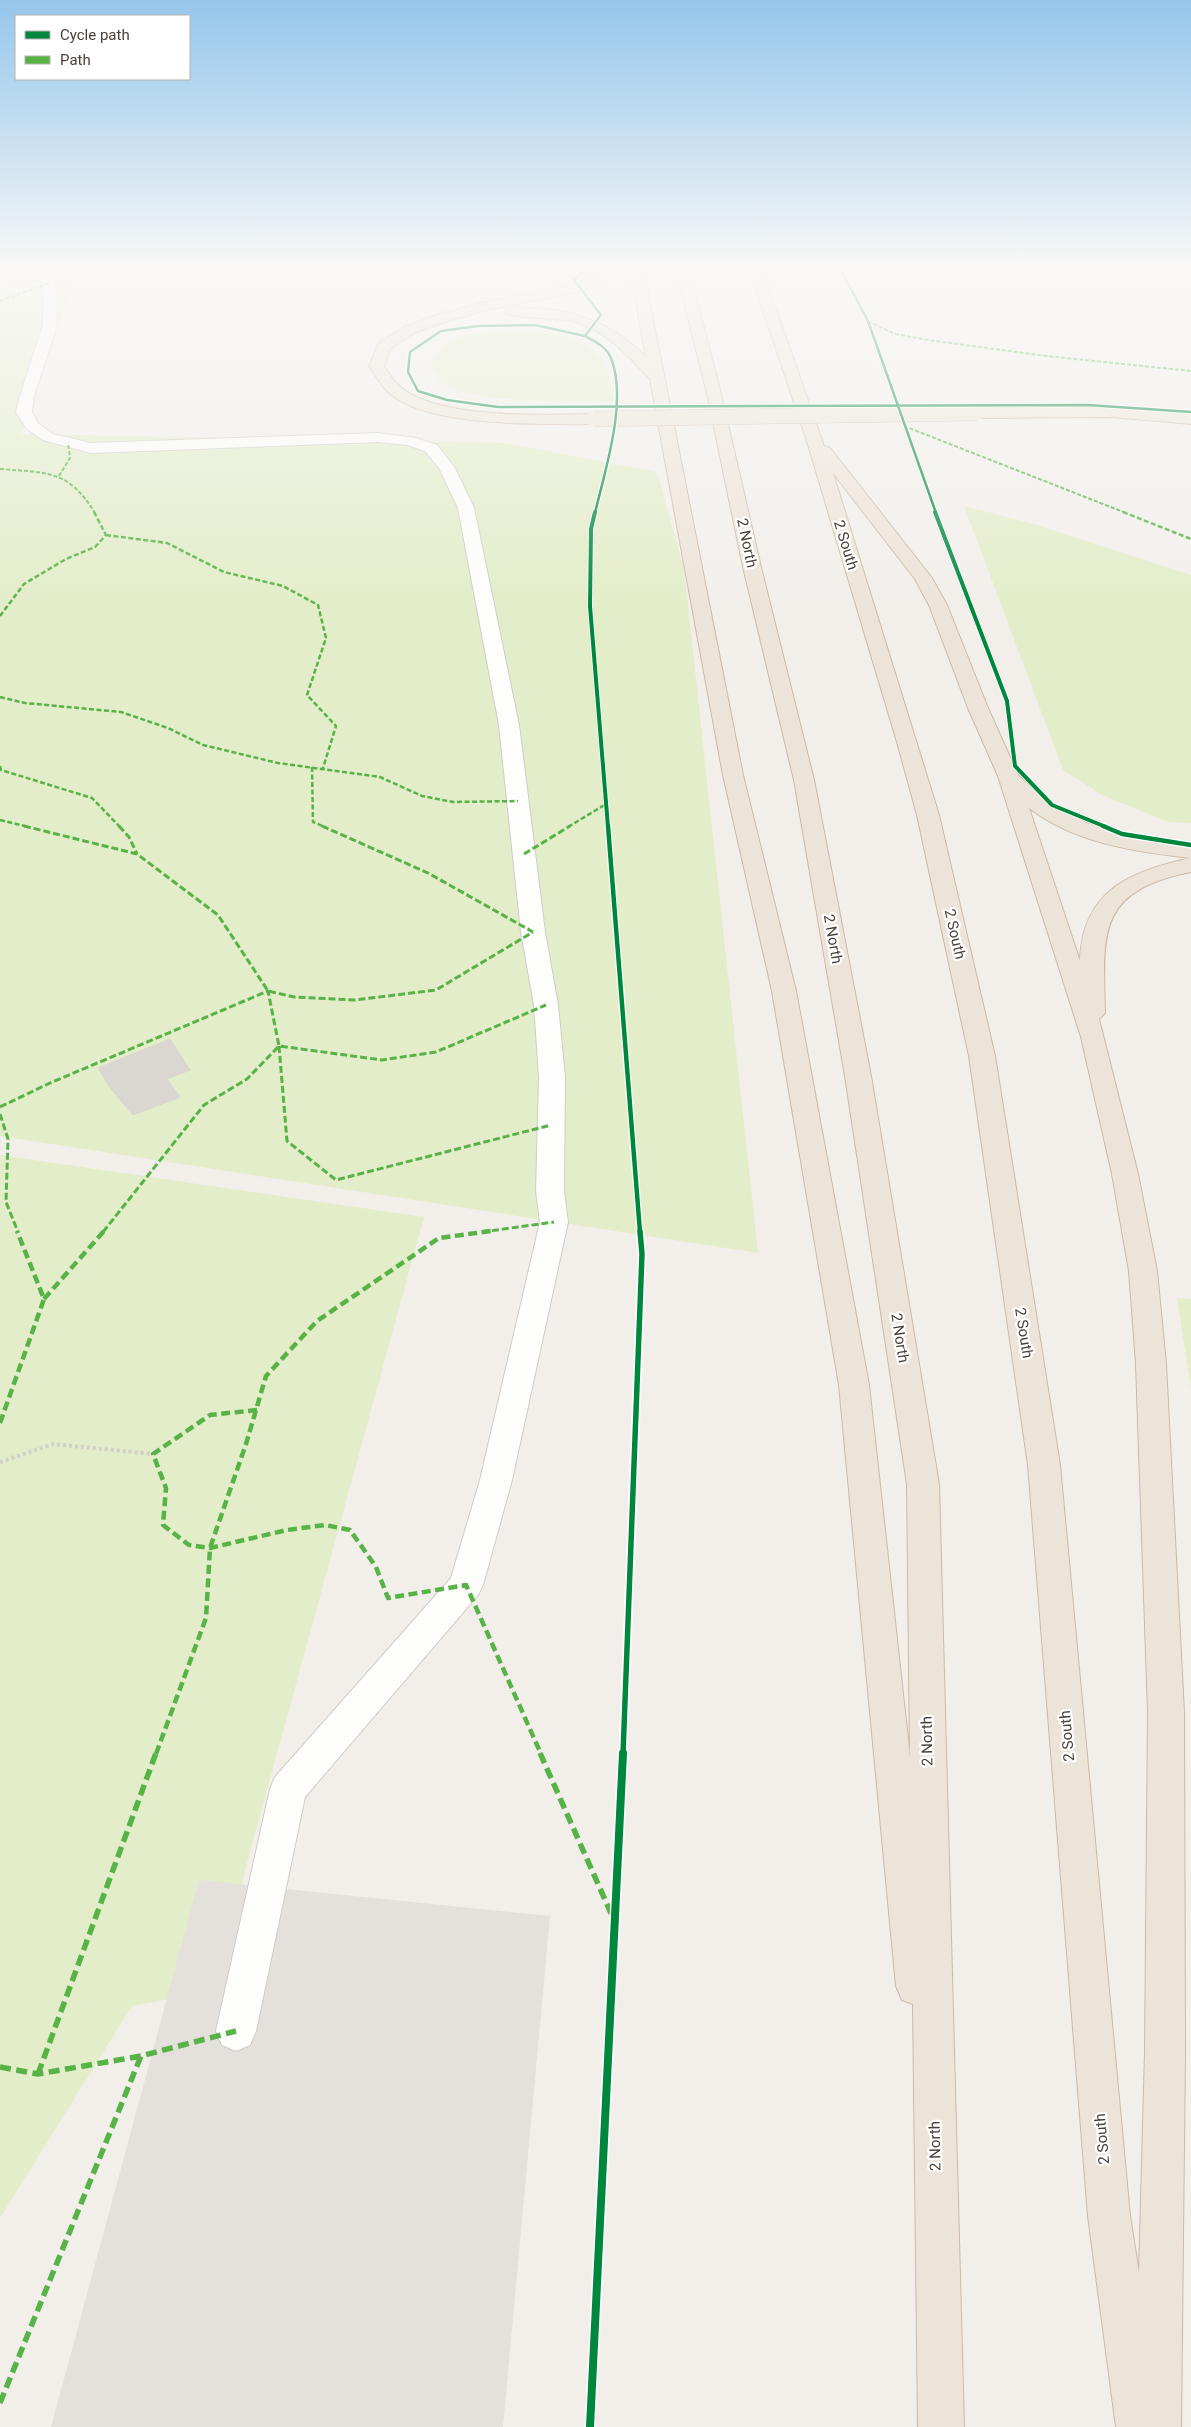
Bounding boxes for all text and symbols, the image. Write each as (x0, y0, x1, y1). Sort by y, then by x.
legend (15, 15, 190, 80)
text: Cycle path (60, 26, 130, 44)
text: Path (60, 51, 91, 69)
street label: 2 North (733, 517, 761, 569)
street label: 2 South (830, 518, 862, 572)
street label: 2 South (940, 907, 970, 961)
street label: 2 North (820, 913, 846, 965)
street label: 2 South (1011, 1306, 1037, 1360)
street label: 2 North (887, 1312, 913, 1364)
street label: 2 South (1056, 1710, 1078, 1762)
street label: 2 North (918, 1716, 936, 1766)
street label: 2 South (1091, 2113, 1113, 2165)
street label: 2 North (926, 2121, 944, 2171)

